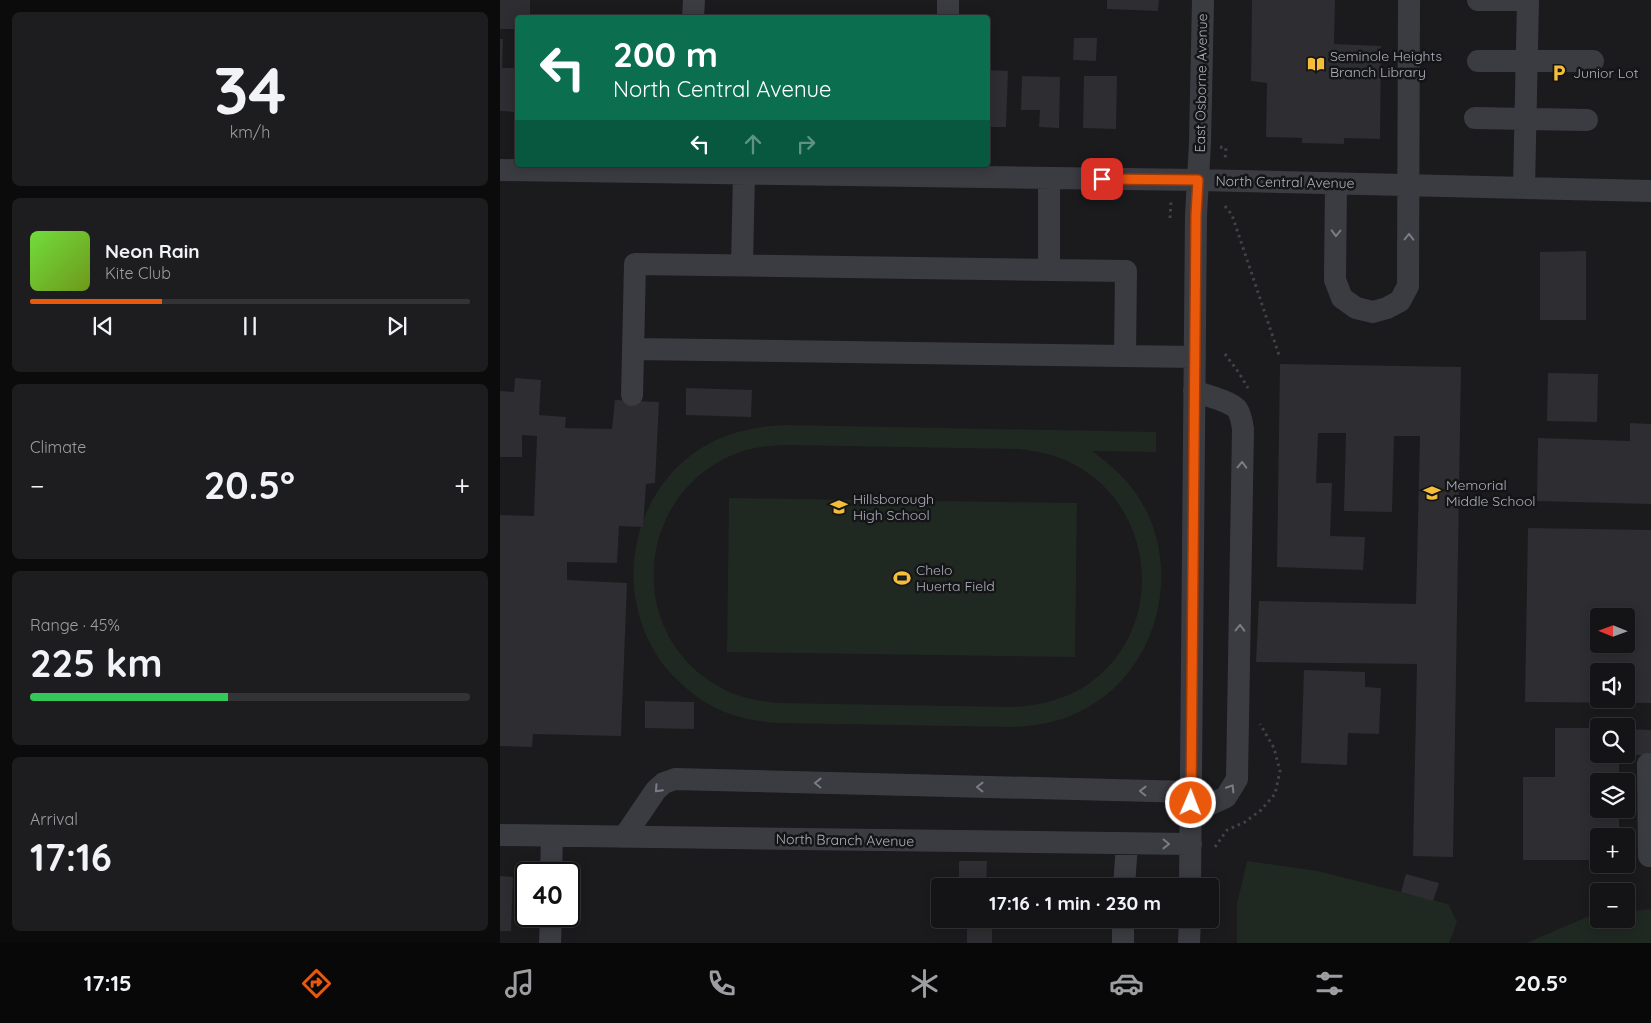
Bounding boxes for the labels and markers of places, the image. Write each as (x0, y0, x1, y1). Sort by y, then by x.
place label: Seminole Heights Branch Library (1330, 47, 1442, 81)
library icon: Seminole Heights Branch Library (1306, 54, 1326, 74)
parking icon: Junior Lot (1549, 63, 1569, 83)
place label: Junior Lot (1573, 64, 1639, 82)
pin (1081, 158, 1123, 200)
place label: Memorial Middle School (1446, 476, 1536, 510)
school or university icon: Memorial Middle School (1422, 483, 1442, 503)
place label: Hillsborough High School (853, 490, 934, 524)
school or university icon: Hillsborough High School (829, 497, 849, 517)
place label: Chelo Huerta Field (916, 561, 995, 595)
sports icon: Chelo Huerta Field (892, 568, 912, 588)

